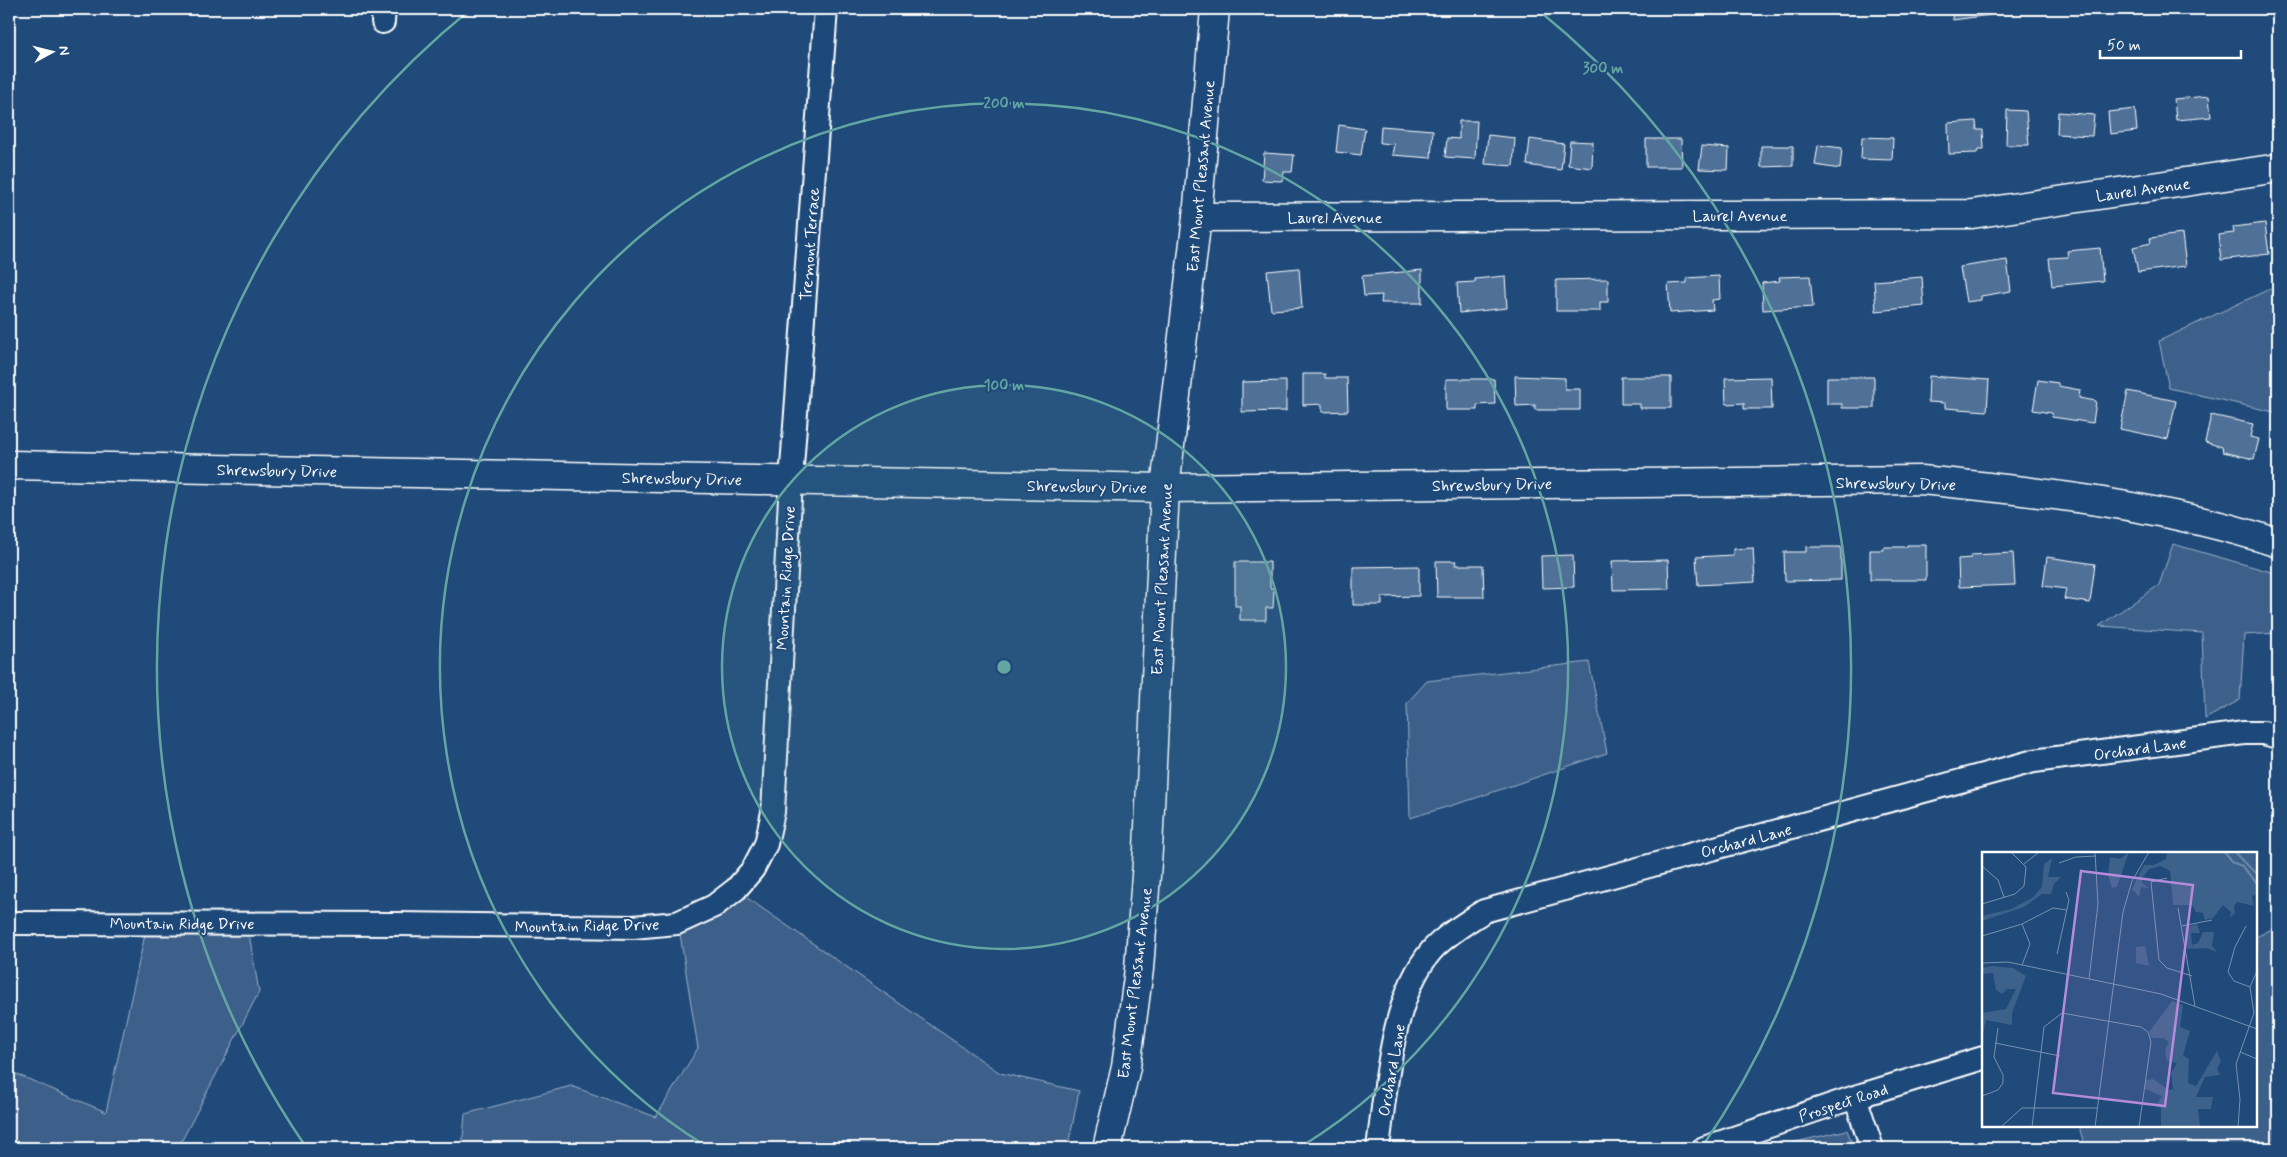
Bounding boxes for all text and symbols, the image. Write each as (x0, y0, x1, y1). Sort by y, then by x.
north arrow (28, 28, 78, 78)
scale bar (2100, 28, 2241, 60)
text: 50 m (2107, 36, 2141, 56)
text: N (54, 45, 73, 56)
text: 300 m (1583, 59, 1623, 79)
street label: East Mount Pleasant Avenue (1183, 79, 1220, 273)
text: 200 m (984, 94, 1025, 114)
street label: Laurel Avenue (2095, 173, 2192, 207)
street label: Tremont Terrace (796, 186, 825, 301)
street label: Laurel Avenue (1693, 206, 1788, 227)
street label: Laurel Avenue (1288, 208, 1383, 229)
text: 100 m (984, 376, 1024, 396)
street label: Shrewsbury Drive (217, 460, 337, 483)
street label: Shrewsbury Drive (622, 468, 742, 491)
street label: Shrewsbury Drive (1836, 473, 1956, 496)
street label: Shrewsbury Drive (1432, 474, 1552, 497)
street label: Shrewsbury Drive (1027, 476, 1147, 499)
street label: East Mount Pleasant Avenue (1147, 482, 1178, 676)
street label: Mountain Ridge Drive (772, 505, 801, 651)
centre of rings (995, 658, 1013, 676)
street label: Orchard Lane (2092, 733, 2188, 766)
street label: Orchard Lane (1699, 819, 1794, 864)
inset map (1982, 852, 2257, 1127)
street label: East Mount Pleasant Avenue (1113, 886, 1158, 1080)
street label: Mountain Ridge Drive (110, 914, 254, 935)
street label: Mountain Ridge Drive (514, 915, 660, 938)
street label: Orchard Lane (1374, 1022, 1411, 1118)
street label: Prospect Road (1796, 1079, 1891, 1128)

